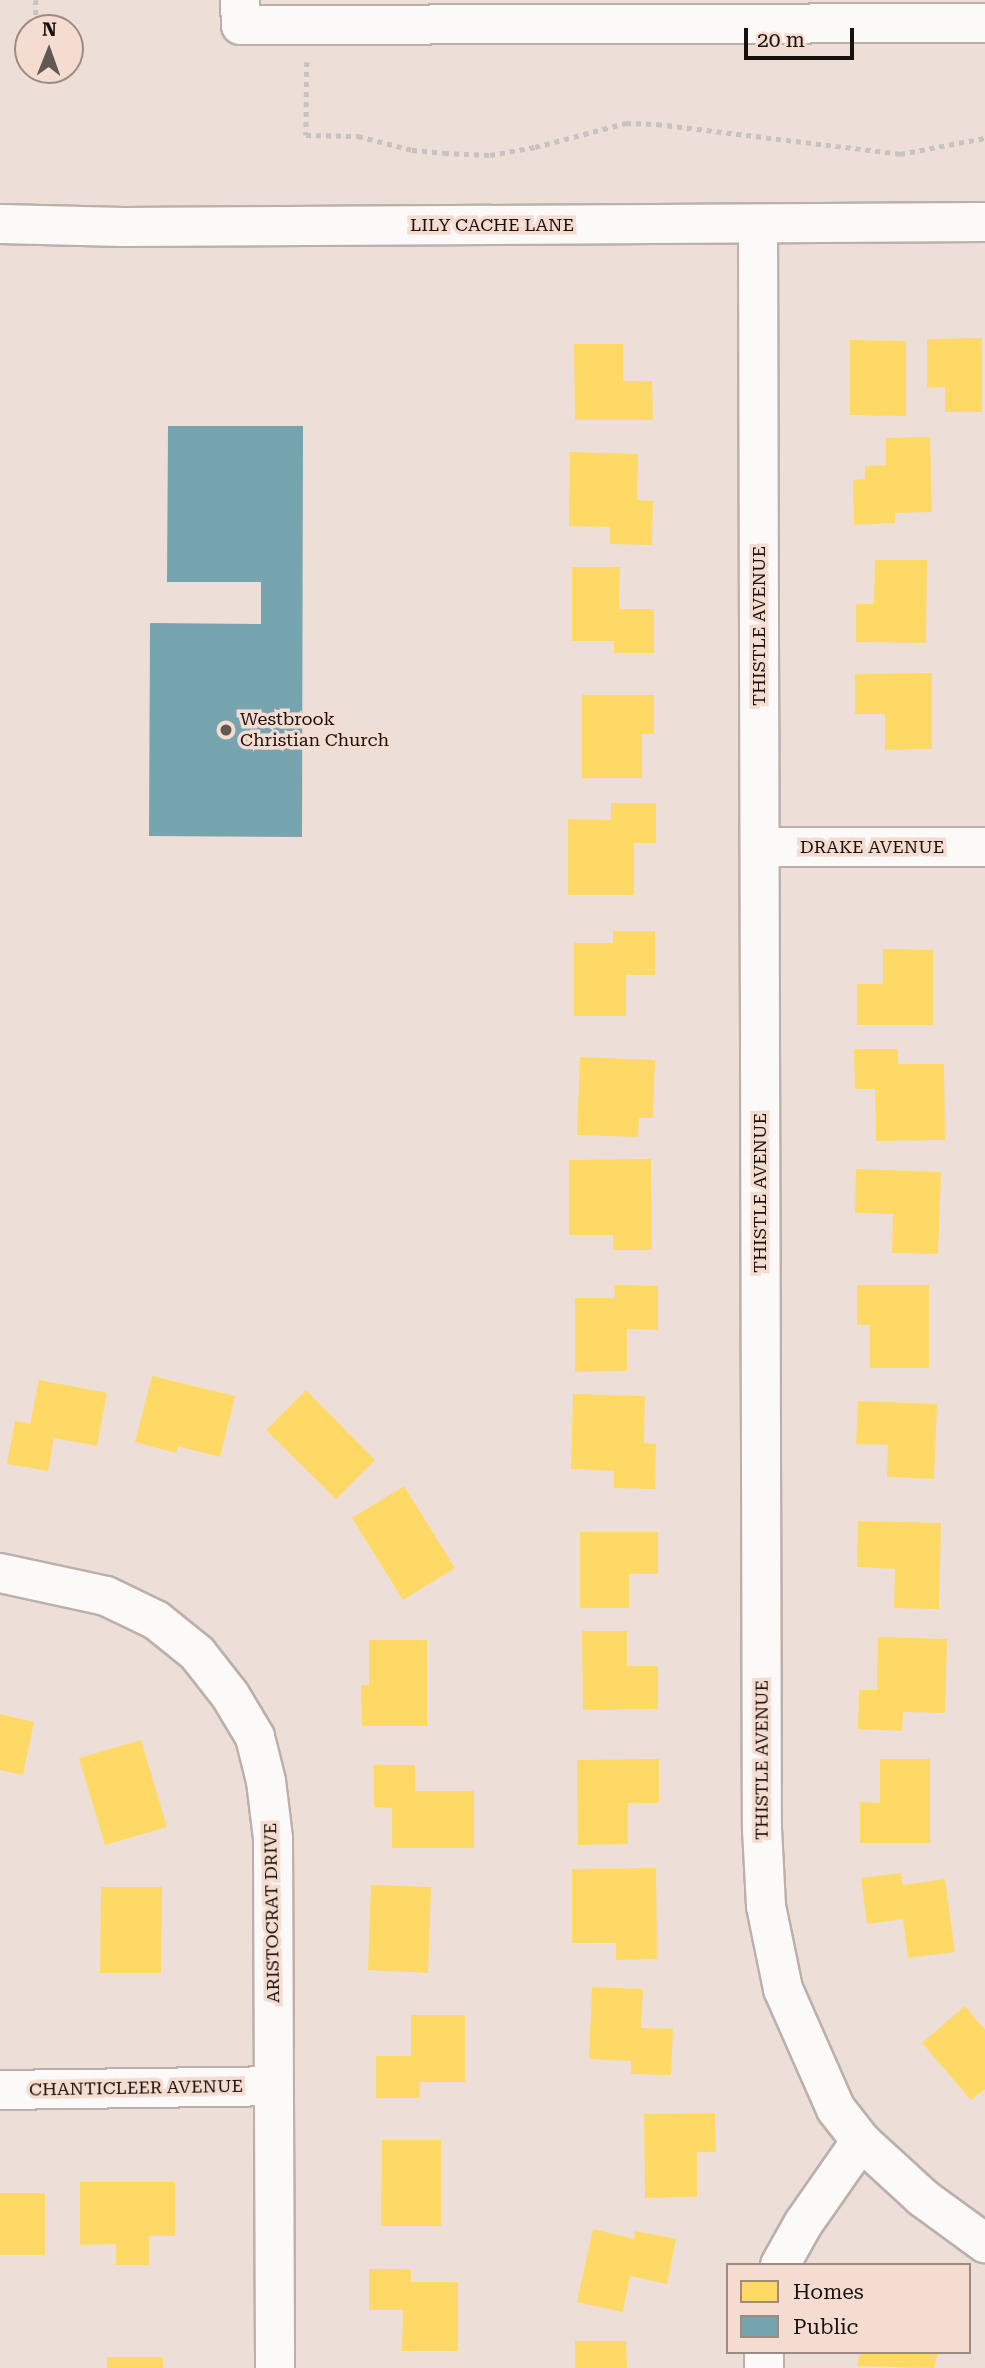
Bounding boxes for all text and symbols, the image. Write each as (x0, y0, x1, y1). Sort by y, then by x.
north arrow (14, 14, 84, 84)
scale bar (747, 14, 857, 58)
text: N (42, 18, 57, 41)
text: 20 m (757, 28, 805, 52)
street label: LILY CACHE LANE (410, 214, 574, 236)
street label: THISTLE AVENUE (748, 546, 770, 706)
place label: Westbrook Christian Church (240, 709, 389, 752)
marker: Westbrook Christian Church (218, 722, 234, 738)
street label: DRAKE AVENUE (800, 836, 944, 858)
street label: THISTLE AVENUE (749, 1113, 771, 1273)
street label: THISTLE AVENUE (751, 1680, 773, 1840)
street label: ARISTOCRAT DRIVE (260, 1823, 284, 2003)
street label: CHANTICLEER AVENUE (29, 2075, 243, 2101)
legend (726, 2263, 971, 2354)
text: Homes (793, 2280, 864, 2304)
text: Public (793, 2315, 858, 2339)

